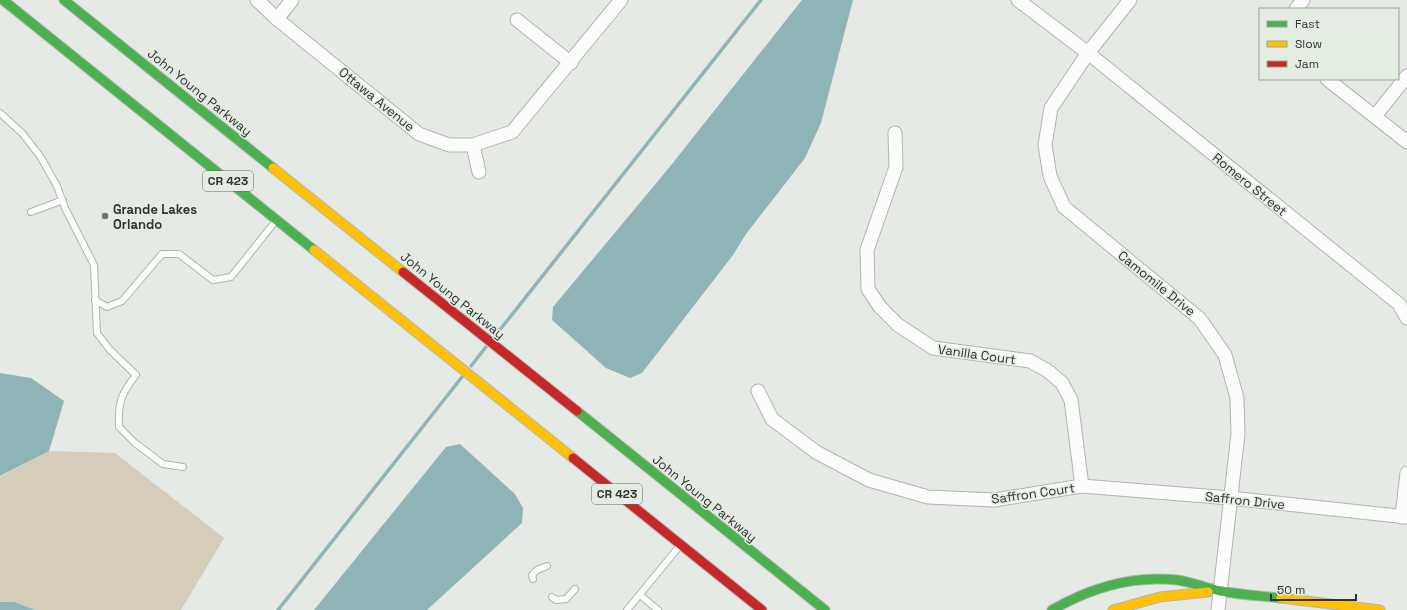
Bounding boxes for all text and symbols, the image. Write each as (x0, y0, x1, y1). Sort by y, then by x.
legend (1259, 8, 1399, 80)
text: Fast (1295, 16, 1320, 32)
text: Slow (1295, 36, 1322, 52)
street label: John Young Parkway (144, 45, 255, 140)
text: Jam (1295, 56, 1319, 72)
street label: Ottawa Avenue (335, 63, 418, 135)
street label: Romero Street (1209, 149, 1290, 220)
road number: CR 423 (203, 171, 253, 191)
place label: Grande Lakes Orlando (113, 201, 197, 233)
marker: Grande Lakes Orlando (100, 211, 110, 221)
street label: Camomile Drive (1115, 247, 1199, 320)
street label: John Young Parkway (397, 248, 508, 343)
street label: Vanilla Court (937, 341, 1017, 368)
street label: John Young Parkway (649, 451, 760, 546)
street label: Saffron Court (990, 479, 1076, 508)
road number: CR 423 (592, 484, 642, 504)
street label: Saffron Drive (1204, 488, 1286, 513)
scale bar (1271, 576, 1356, 602)
text: 50 m (1277, 582, 1305, 598)

